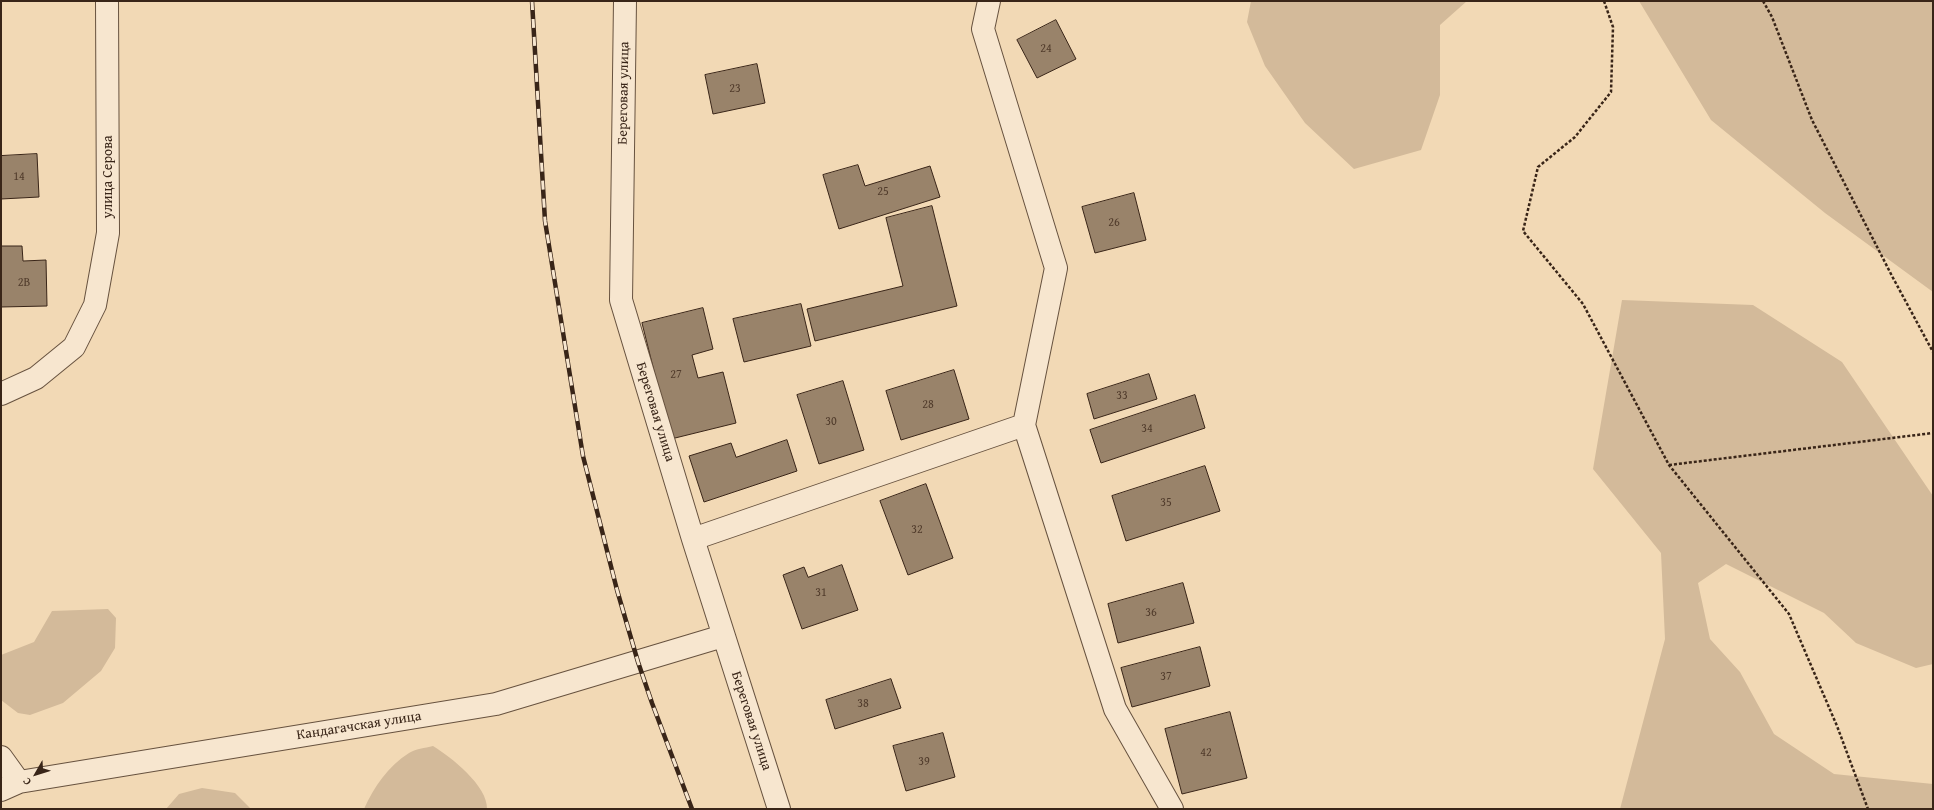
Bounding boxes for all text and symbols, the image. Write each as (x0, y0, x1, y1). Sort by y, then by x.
street label: Береговая улица (615, 41, 633, 145)
house number: 24 (1040, 42, 1052, 56)
house number: 23 (729, 82, 741, 96)
street label: улица Серова (100, 135, 116, 219)
house number: 14 (13, 170, 25, 184)
house number: 25 (877, 185, 889, 199)
house number: 26 (1108, 216, 1120, 230)
house number: 2В (18, 276, 30, 290)
street label: Береговая улица (632, 360, 678, 464)
house number: 27 (670, 368, 682, 382)
house number: 33 (1116, 389, 1128, 403)
house number: 28 (922, 398, 934, 412)
house number: 30 (825, 415, 837, 429)
house number: 34 (1141, 422, 1153, 436)
house number: 35 (1160, 496, 1172, 510)
house number: 32 (911, 523, 923, 537)
house number: 31 (815, 586, 827, 600)
house number: 36 (1145, 606, 1157, 620)
street label: Береговая улица (727, 669, 775, 773)
house number: 37 (1160, 670, 1172, 684)
house number: 38 (857, 697, 869, 711)
street label: Кандагачская улица (296, 708, 422, 744)
house number: 42 (1200, 746, 1212, 760)
north arrow (16, 754, 56, 794)
house number: 39 (918, 755, 930, 769)
text: С (19, 774, 35, 789)

